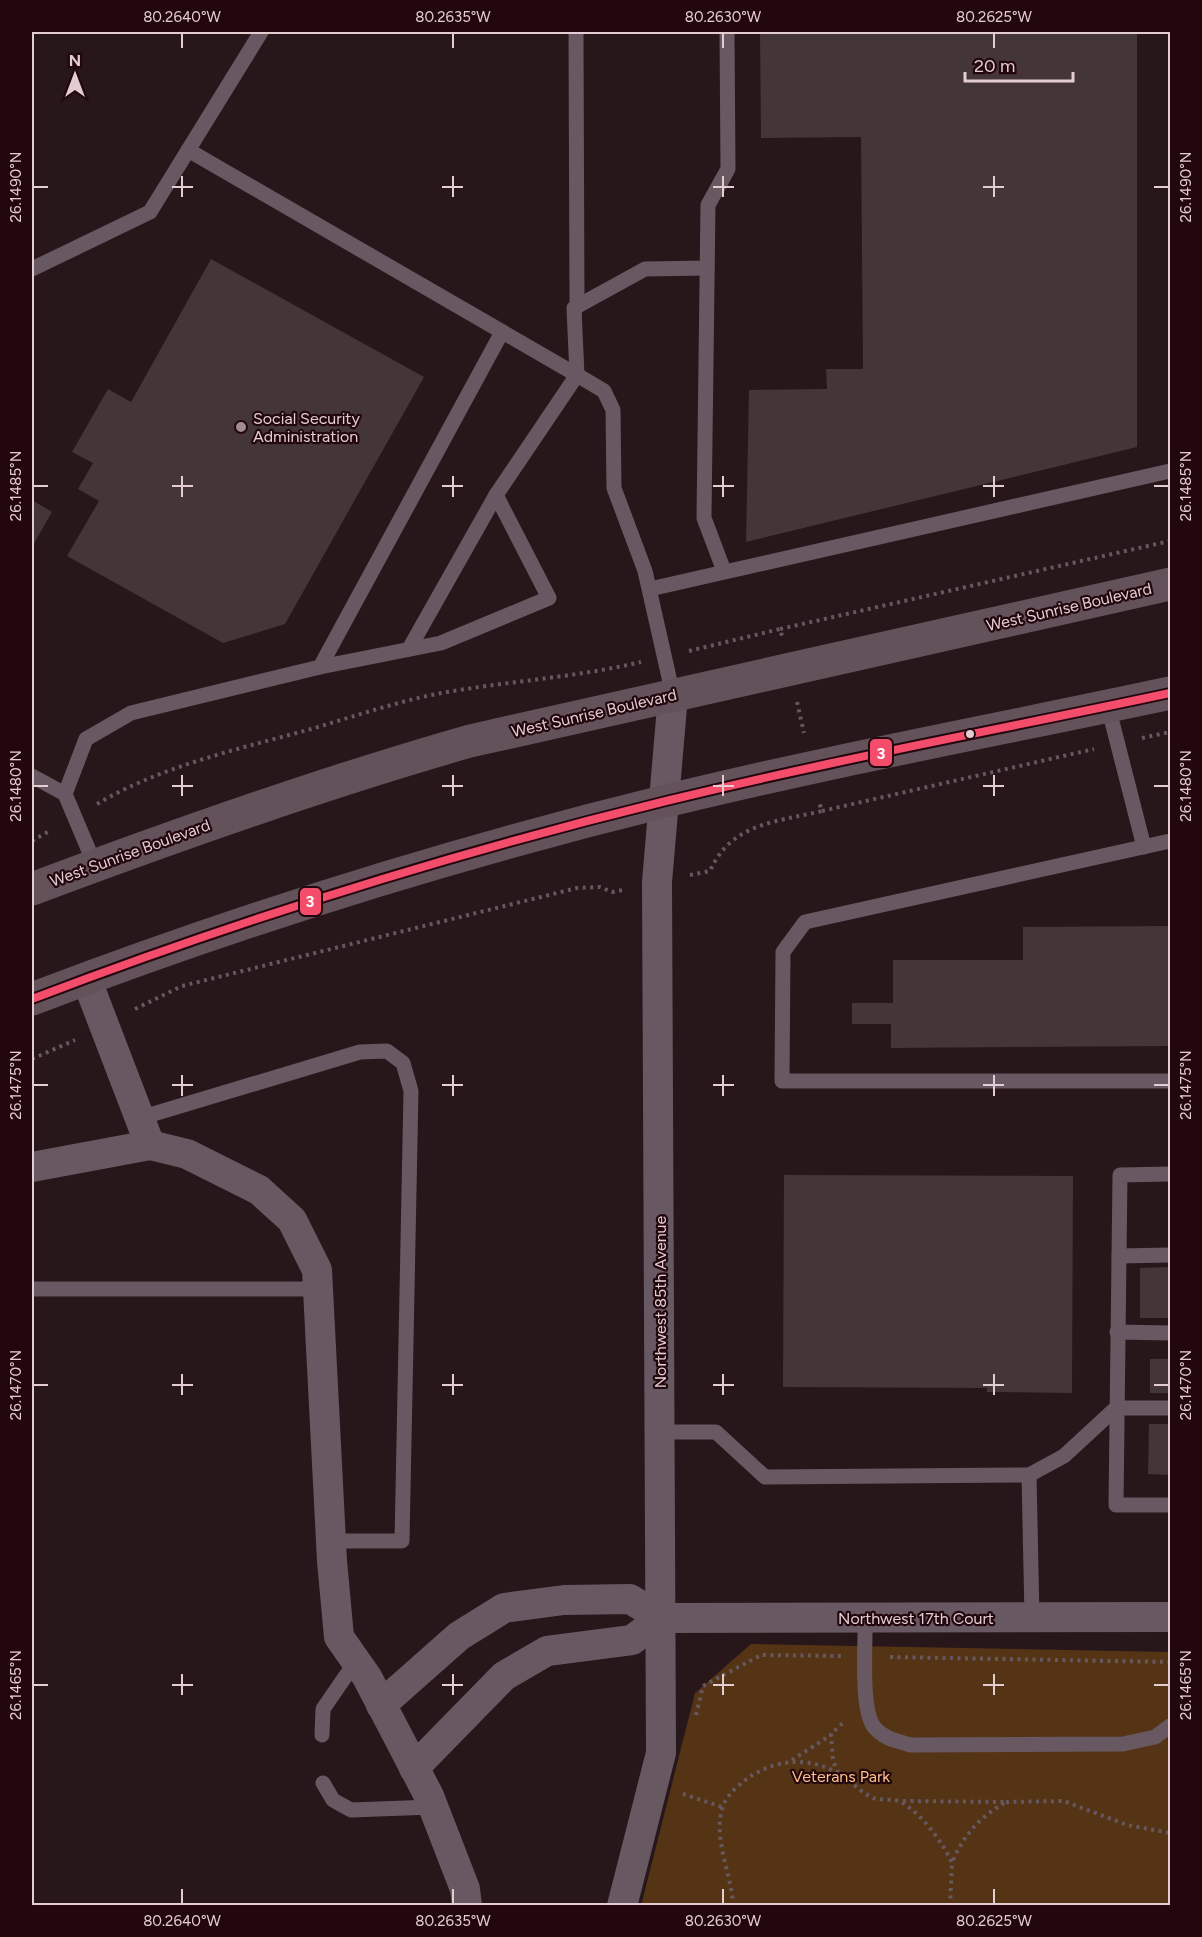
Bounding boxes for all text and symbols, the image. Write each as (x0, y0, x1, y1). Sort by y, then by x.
text: 80.2640°W (143, 8, 221, 26)
text: 80.2635°W (415, 8, 491, 26)
text: 80.2630°W (685, 8, 762, 26)
text: 80.2625°W (956, 8, 1032, 26)
north arrow (45, 45, 105, 105)
scale bar (965, 45, 1073, 83)
text: N (69, 51, 81, 70)
text: 20 m (974, 55, 1015, 77)
text: 26.1490°N (7, 152, 25, 222)
text: 26.1490°N (1177, 152, 1195, 222)
place label: Social Security Administration (253, 409, 360, 446)
marker: Social Security Administration (234, 420, 248, 434)
text: 26.1485°N (7, 451, 25, 521)
text: 26.1485°N (1177, 451, 1195, 521)
street label: West Sunrise Boulevard (985, 579, 1153, 635)
street label: West Sunrise Boulevard (510, 685, 678, 741)
unlabelled marker (964, 728, 976, 740)
line badge: 3 (869, 738, 893, 767)
text: 3 (877, 744, 886, 763)
text: 26.1480°N (7, 750, 25, 822)
text: 26.1480°N (1177, 750, 1195, 822)
street label: West Sunrise Boulevard (47, 815, 213, 891)
line badge: 3 (299, 887, 322, 916)
text: 3 (306, 892, 315, 911)
text: 26.1475°N (7, 1050, 25, 1120)
text: 26.1475°N (1177, 1050, 1195, 1120)
street label: Northwest 85th Avenue (651, 1215, 670, 1388)
text: 26.1470°N (7, 1350, 25, 1420)
text: 26.1470°N (1177, 1350, 1195, 1420)
street label: Northwest 17th Court (838, 1609, 994, 1628)
text: 26.1465°N (7, 1650, 25, 1720)
text: 26.1465°N (1177, 1650, 1195, 1720)
park label: Veterans Park (792, 1767, 890, 1786)
text: 80.2640°W (143, 1912, 221, 1930)
text: 80.2635°W (415, 1912, 491, 1930)
text: 80.2630°W (685, 1912, 762, 1930)
text: 80.2625°W (956, 1912, 1032, 1930)

